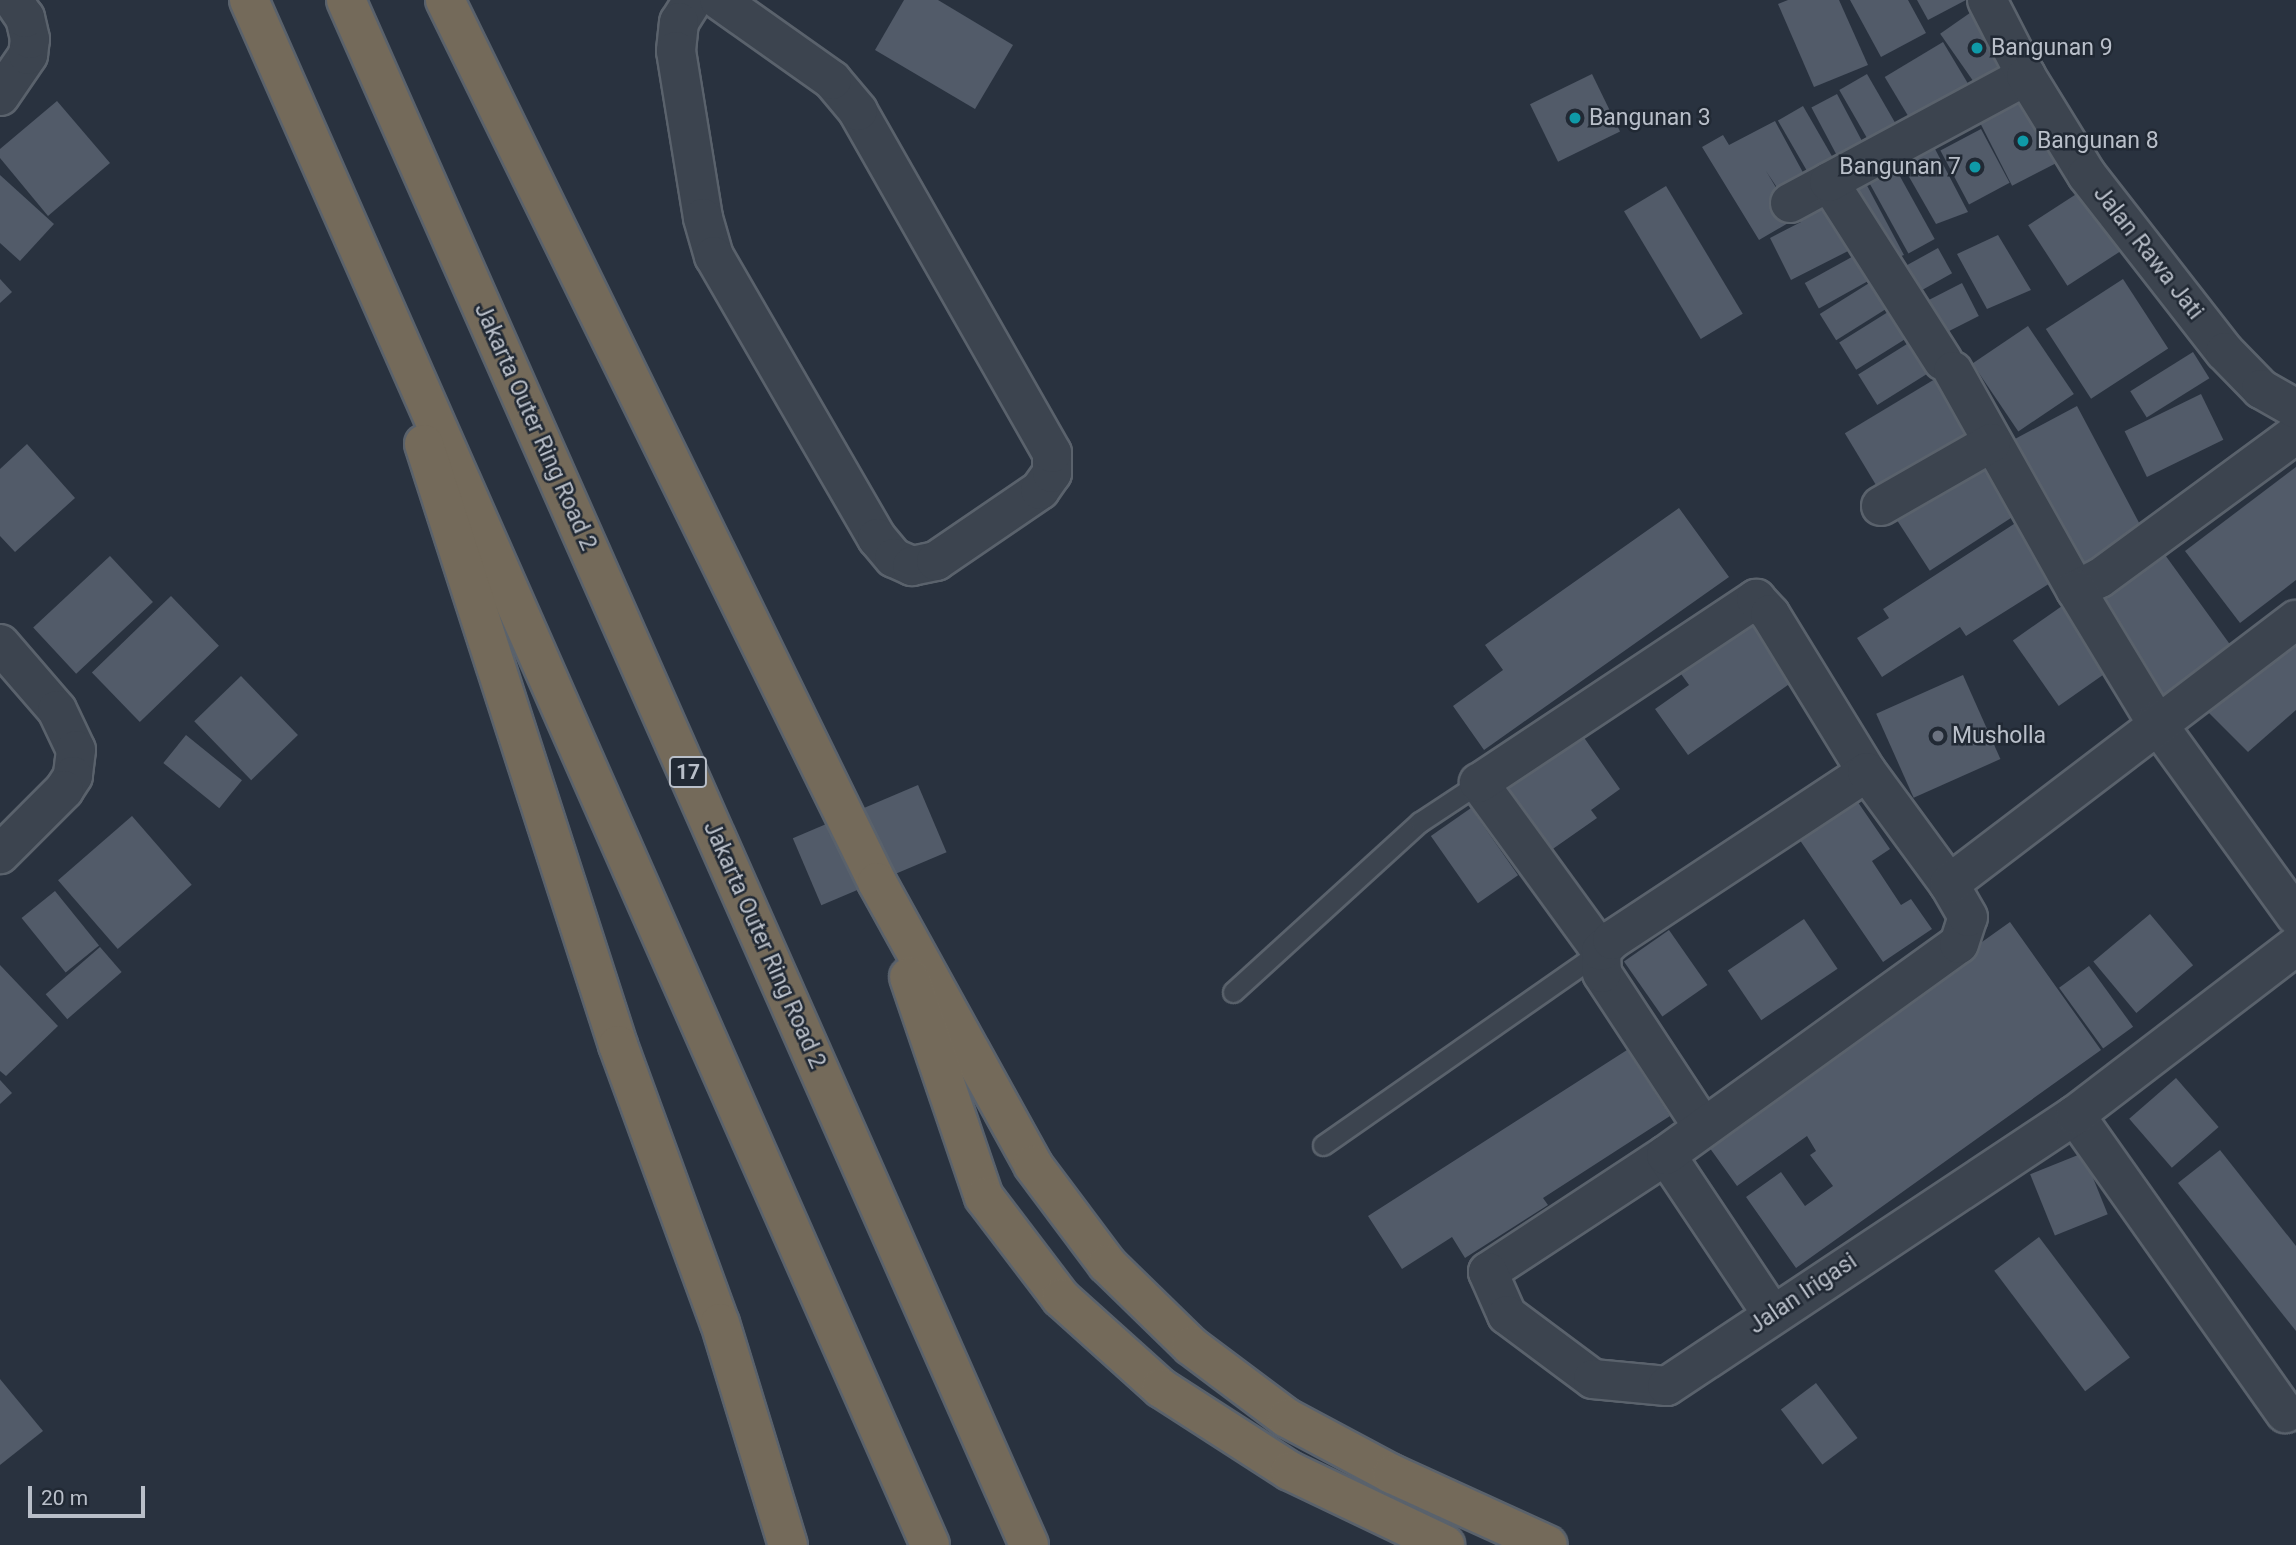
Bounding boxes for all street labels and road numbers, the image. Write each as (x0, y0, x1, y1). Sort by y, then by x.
street label: Jalan Rawa Jati (2087, 181, 2209, 325)
street label: Jakarta Outer Ring Road 2 (468, 299, 602, 555)
road number: 17 (669, 754, 707, 790)
street label: Jakarta Outer Ring Road 2 (697, 817, 831, 1073)
street label: Jalan Irigasi (1744, 1248, 1862, 1340)

